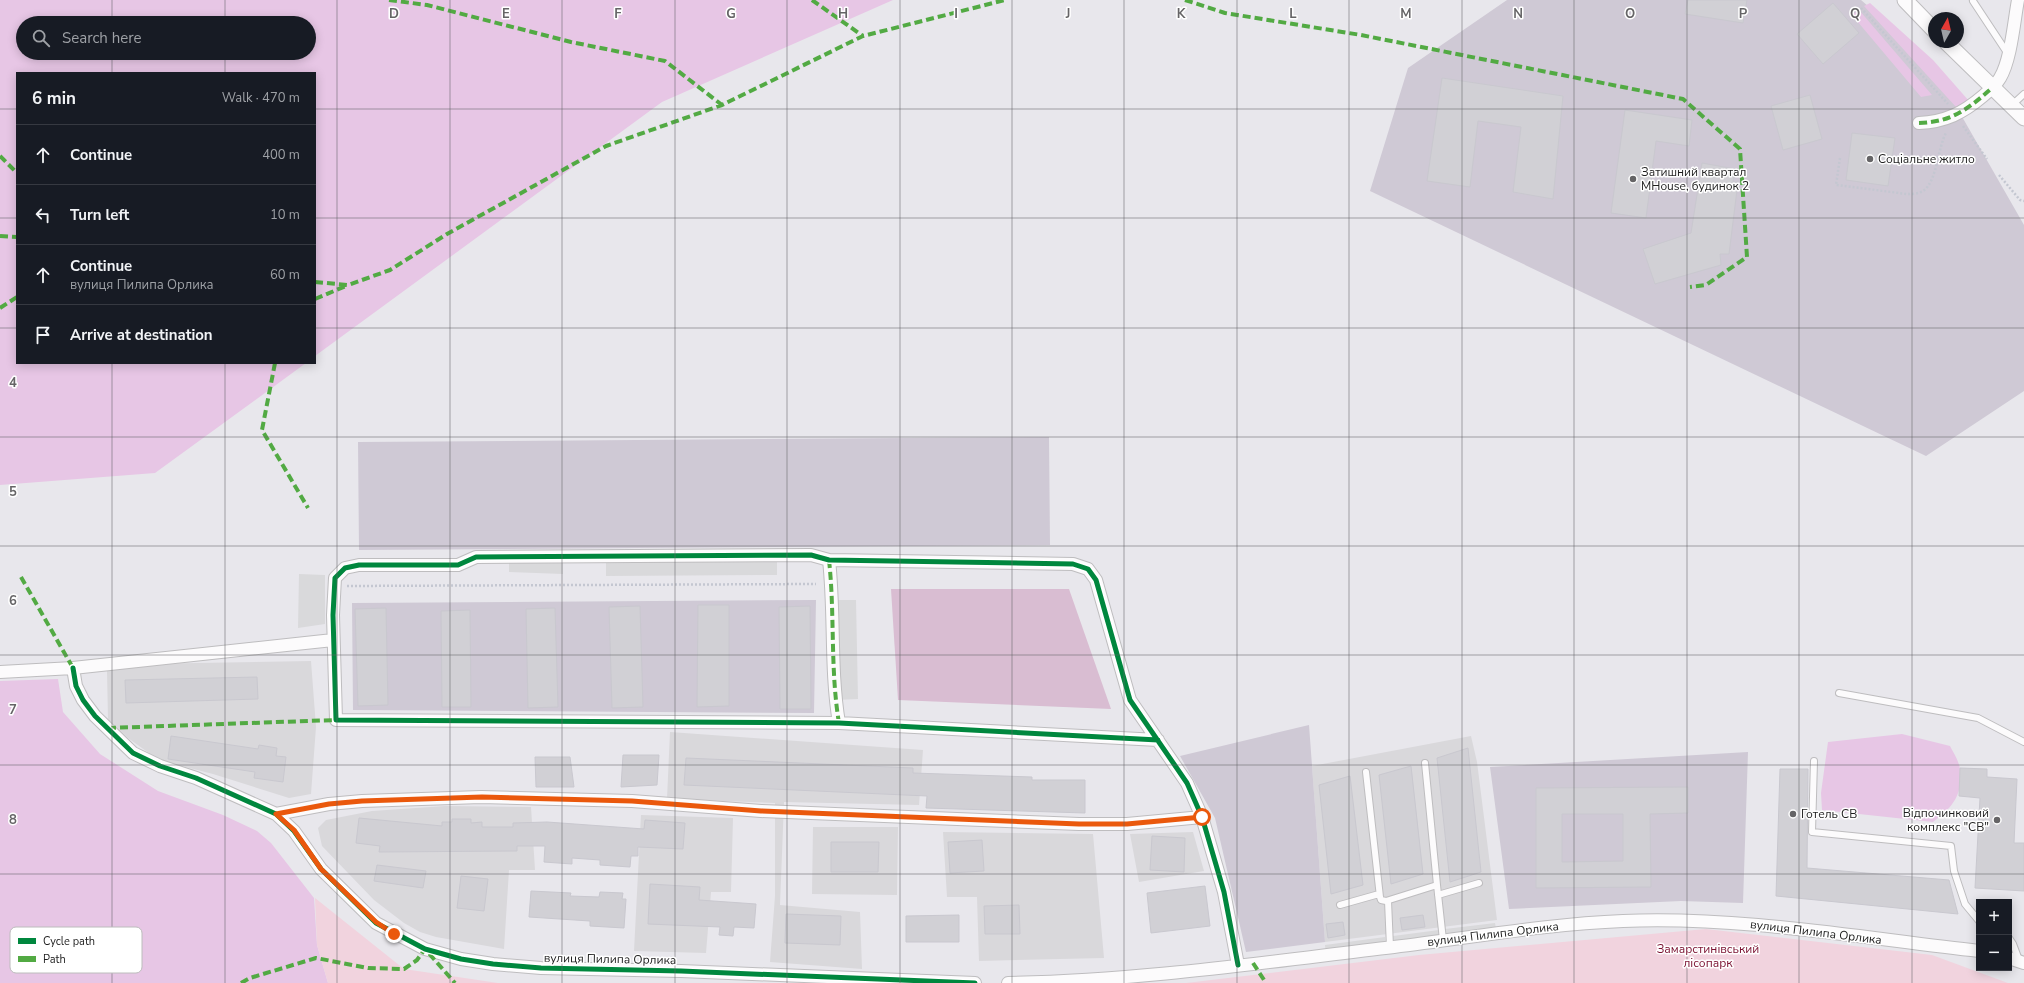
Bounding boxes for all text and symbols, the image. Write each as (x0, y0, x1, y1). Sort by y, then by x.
text: D (389, 5, 399, 23)
text: E (502, 5, 510, 23)
text: F (614, 5, 622, 23)
text: G (726, 5, 736, 23)
text: H (838, 5, 848, 23)
text: I (954, 5, 958, 23)
text: J (1065, 5, 1070, 23)
text: K (1177, 5, 1186, 23)
text: L (1289, 5, 1297, 23)
text: M (1400, 5, 1412, 23)
text: N (1513, 5, 1523, 23)
text: O (1625, 5, 1635, 23)
text: P (1739, 5, 1748, 23)
text: Q (1850, 5, 1860, 23)
north arrow (1928, 12, 1964, 48)
search box (16, 16, 316, 60)
icon: search (30, 27, 52, 49)
text: Search here (62, 28, 142, 48)
text: 6 min (32, 87, 76, 110)
text: Walk · 470 m (222, 89, 300, 107)
icon: ahead (32, 144, 54, 166)
text: Continue (70, 145, 132, 165)
text: 400 m (262, 146, 300, 164)
place label: Соціальне житло (1878, 151, 1975, 167)
marker: Соціальне житло (1865, 154, 1875, 164)
place label: Затишний квартал MHouse, будинок 2 (1641, 164, 1749, 194)
marker: Затишний квартал MHouse, будинок 2 (1628, 174, 1638, 184)
icon: left (32, 204, 54, 226)
text: Turn left (70, 205, 129, 225)
text: 10 m (270, 206, 300, 224)
text: Continue (70, 256, 132, 276)
icon: ahead (32, 264, 54, 286)
text: 60 m (270, 266, 300, 284)
text: вулиця Пилипа Орлика (70, 276, 214, 294)
icon: arrive (32, 324, 54, 346)
text: Arrive at destination (70, 325, 213, 345)
text: 4 (9, 374, 17, 392)
text: 5 (9, 483, 17, 501)
text: 6 (9, 592, 17, 610)
text: 7 (9, 701, 17, 719)
place label: Відпочинковий комплекс "СВ" (1903, 805, 1989, 835)
place label: Готель СВ (1801, 806, 1857, 822)
route start (1193, 808, 1211, 826)
marker: Готель СВ (1788, 809, 1798, 819)
text: 8 (9, 811, 17, 829)
marker: Відпочинковий комплекс "СВ" (1992, 815, 2002, 825)
map controls (1976, 899, 2012, 971)
button: + (1976, 899, 2012, 935)
street label: вулиця Пилипа Орлика (1749, 916, 1883, 948)
street label: вулиця Пилипа Орлика (1426, 918, 1560, 950)
route end (385, 925, 403, 943)
legend (10, 927, 142, 973)
text: Cycle path (43, 934, 95, 949)
button: − (1976, 935, 2012, 971)
park label: Замарстинівський лісопарк (1657, 941, 1759, 971)
street label: вулиця Пилипа Орлика (544, 950, 676, 968)
text: Path (43, 952, 66, 967)

